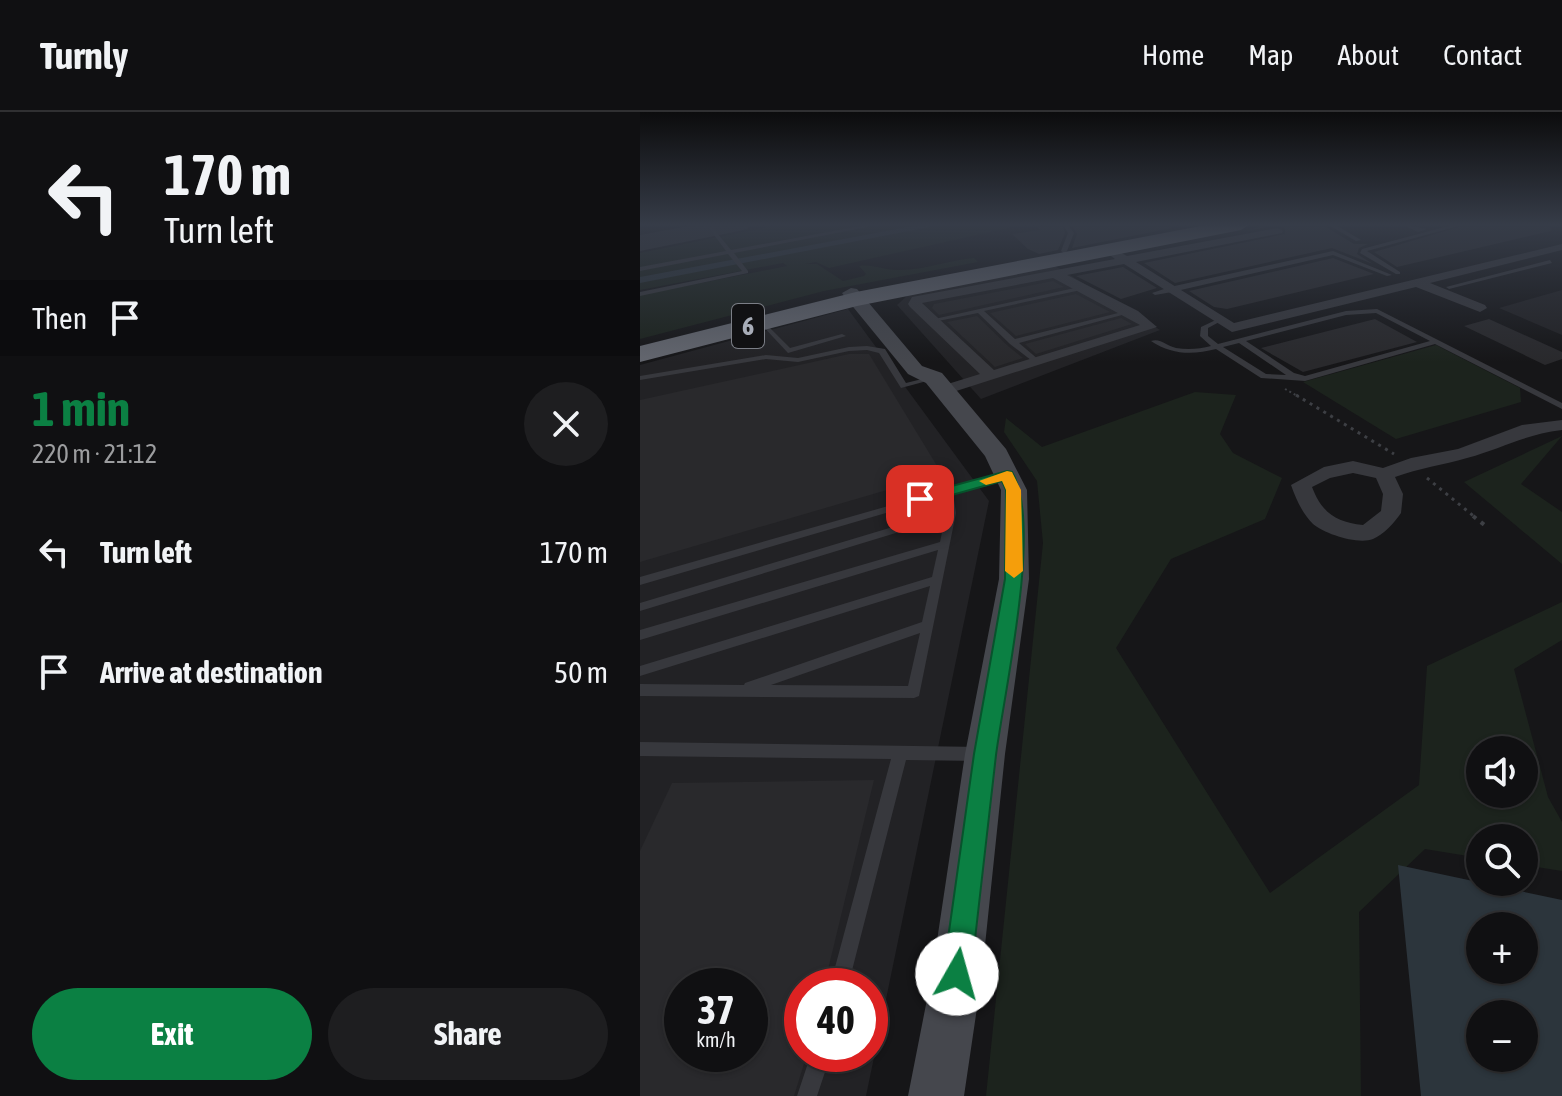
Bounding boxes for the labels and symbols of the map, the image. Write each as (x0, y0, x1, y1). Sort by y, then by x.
road number: 6 (732, 304, 764, 348)
pin (886, 465, 954, 533)
position arrow (915, 932, 999, 1016)
speed limit sign: 40 (784, 968, 888, 1072)

